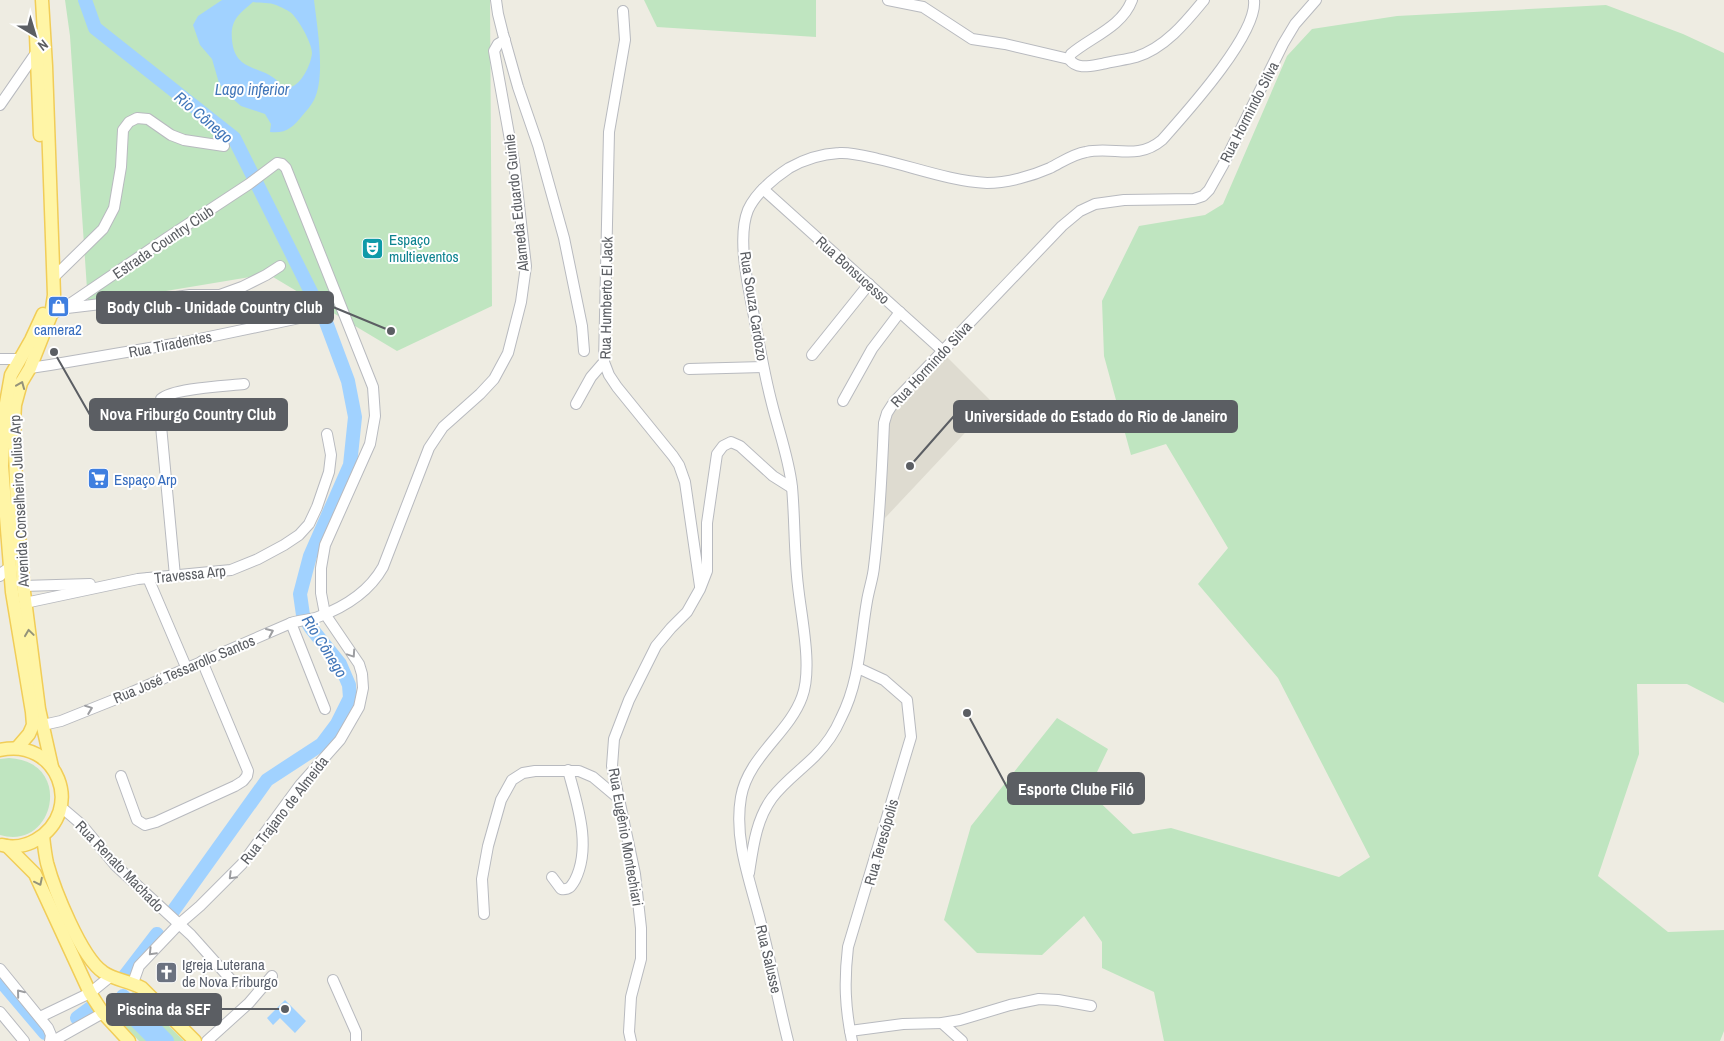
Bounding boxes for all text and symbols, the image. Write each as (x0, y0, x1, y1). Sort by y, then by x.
north arrow (10, 10, 60, 60)
text: N (34, 36, 52, 55)
street label: Rua Hormindo Silva (1215, 58, 1284, 166)
water label: Lago inferior (215, 78, 290, 100)
water label: Rio Cônego (170, 86, 238, 148)
street label: Alameda Eduardo Guinle (498, 133, 534, 274)
street label: Estrada Country Club (108, 200, 218, 284)
place label: Espaço multieventos (389, 229, 459, 267)
street label: Rua Bonsucesso (811, 231, 895, 309)
street label: Rua Humberto El Jack (594, 235, 618, 360)
theatre icon: Espaço multieventos (361, 236, 385, 260)
street label: Rua Souza Cardozo (735, 250, 773, 362)
callout: Body Club - Unidade Country Club (97, 292, 333, 323)
shop icon: camera2 (46, 294, 70, 318)
text: Body Club - Unidade Country Club (107, 296, 323, 318)
street label: Rua Hormindo Silva (886, 316, 977, 412)
place label: camera2 (34, 319, 82, 340)
street label: Rua Tiradentes (127, 326, 213, 362)
one-way arrow (15, 381, 25, 390)
callout: Nova Friburgo Country Club (90, 399, 287, 430)
callout: Universidade do Estado do Rio de Janeiro (954, 401, 1237, 432)
text: Nova Friburgo Country Club (100, 403, 276, 425)
text: Universidade do Estado do Rio de Janeiro (964, 405, 1228, 427)
street label: Avenida Conselheiro Julius Arp (4, 414, 34, 588)
supermarket icon: Espaço Arp (86, 467, 110, 491)
place label: Espaço Arp (114, 469, 177, 490)
street label: Travessa Arp (153, 560, 227, 588)
water label: Rio Cônego (297, 610, 353, 682)
one-way arrow (265, 627, 274, 638)
one-way arrow (24, 629, 35, 637)
street label: Rua José Tessarollo Santos (110, 630, 258, 708)
one-way arrow (346, 648, 355, 658)
one-way arrow (84, 705, 93, 715)
street label: Rua Trajano de Almeida (235, 751, 333, 868)
street label: Rua Eugênio Montechiari (603, 766, 649, 908)
callout: Esporte Clube Filó (1008, 773, 1144, 804)
text: Esporte Clube Filó (1018, 778, 1134, 800)
street label: Rua Teresópolis (859, 796, 903, 888)
street label: Rua Renato Machado (71, 816, 169, 916)
one-way arrow (229, 870, 238, 879)
one-way arrow (33, 877, 44, 886)
street label: Rua Salusse (751, 923, 787, 995)
one-way arrow (149, 946, 158, 955)
place label: Igreja Luterana de Nova Friburgo (182, 954, 278, 992)
church icon: Igreja Luterana de Nova Friburgo (154, 961, 178, 985)
one-way arrow (17, 990, 25, 999)
callout: Piscina da SEF (107, 994, 221, 1025)
text: Piscina da SEF (117, 998, 211, 1020)

